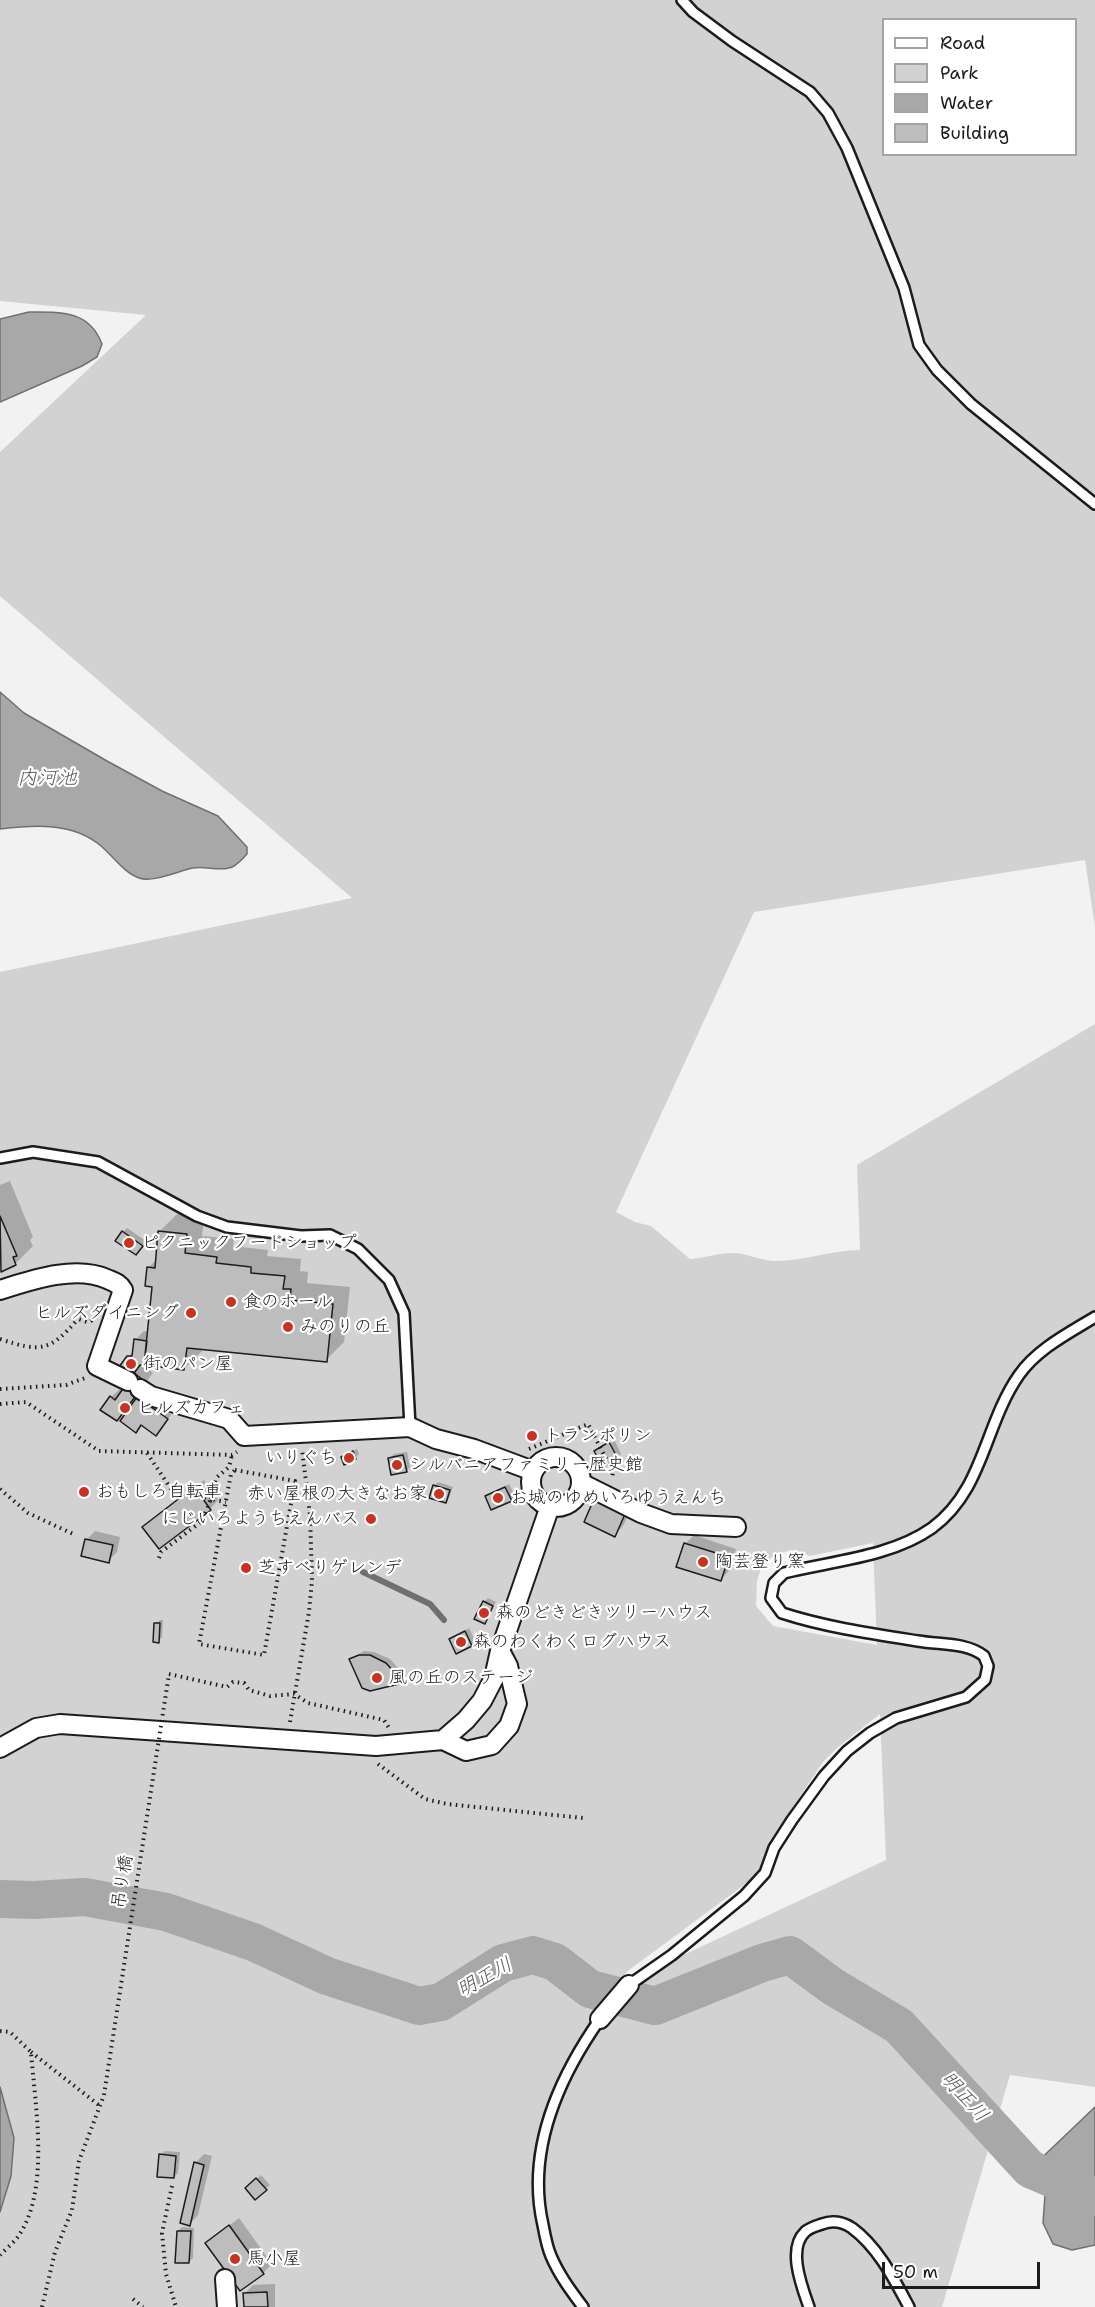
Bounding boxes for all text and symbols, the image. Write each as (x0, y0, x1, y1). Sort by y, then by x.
legend (882, 18, 1077, 156)
text: Road (940, 31, 985, 55)
text: Park (940, 61, 979, 85)
text: Water (940, 91, 993, 115)
text: Building (940, 121, 1009, 145)
water label: 内河池 (17, 767, 77, 791)
place label: ピクニックフードショップ (141, 1232, 357, 1254)
marker: ピクニックフードショップ (122, 1236, 136, 1250)
place label: 食のホール (243, 1291, 333, 1313)
marker: 食のホール (224, 1295, 238, 1309)
place label: ヒルズダイニング (35, 1302, 179, 1324)
marker: ヒルズダイニング (184, 1306, 198, 1320)
place label: みのりの丘 (300, 1316, 390, 1338)
marker: みのりの丘 (281, 1320, 295, 1334)
place label: 街のパン屋 (143, 1353, 233, 1375)
marker: 街のパン屋 (124, 1357, 138, 1371)
place label: ヒルズカフェ (137, 1397, 245, 1419)
marker: ヒルズカフェ (118, 1401, 132, 1415)
place label: トランポリン (544, 1425, 652, 1447)
marker: トランポリン (525, 1429, 539, 1443)
place label: いりぐち (265, 1447, 337, 1469)
marker: いりぐち (342, 1451, 356, 1465)
place label: シルバニアファミリー歴史館 (409, 1454, 643, 1476)
marker: シルバニアファミリー歴史館 (390, 1458, 404, 1472)
place label: おもしろ自転車 (96, 1481, 222, 1503)
place label: 赤い屋根の大きなお家 (247, 1483, 427, 1505)
marker: おもしろ自転車 (77, 1485, 91, 1499)
marker: 赤い屋根の大きなお家 (432, 1487, 446, 1501)
place label: お城のゆめいろゆうえんち (510, 1487, 726, 1509)
marker: お城のゆめいろゆうえんち (491, 1491, 505, 1505)
place label: にじいろようちえんバス (161, 1508, 359, 1530)
marker: にじいろようちえんバス (364, 1512, 378, 1526)
place label: 陶芸登り窯 (715, 1551, 805, 1573)
marker: 陶芸登り窯 (696, 1555, 710, 1569)
place label: 芝すべりゲレンデ (258, 1557, 402, 1579)
marker: 芝すべりゲレンデ (239, 1561, 253, 1575)
place label: 森のどきどきツリーハウス (496, 1602, 712, 1624)
marker: 森のどきどきツリーハウス (477, 1606, 491, 1620)
place label: 森のわくわくログハウス (473, 1631, 671, 1653)
marker: 森のわくわくログハウス (454, 1635, 468, 1649)
place label: 風の丘のステージ (389, 1667, 533, 1689)
marker: 風の丘のステージ (370, 1671, 384, 1685)
street label: 吊り橋 (108, 1854, 138, 1910)
water label: 明正川 (453, 1953, 517, 2003)
water label: 明正川 (935, 2067, 993, 2127)
place label: 馬小屋 (247, 2248, 301, 2270)
scale bar (885, 2250, 1042, 2288)
marker: 馬小屋 (228, 2252, 242, 2266)
text: 50 m (893, 2260, 938, 2284)

